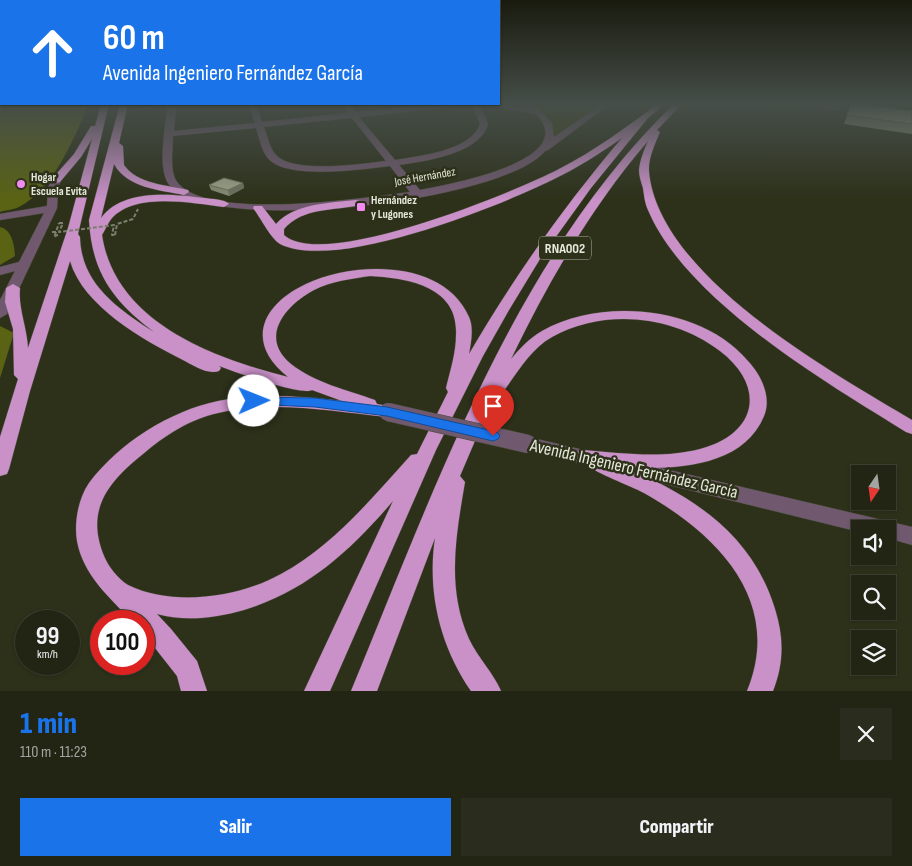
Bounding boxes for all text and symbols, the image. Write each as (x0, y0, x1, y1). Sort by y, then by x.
text: 60 m (103, 17, 165, 60)
icon: ahead (20, 20, 85, 85)
text: Avenida Ingeniero Fernández García (103, 60, 363, 87)
street label: José Hernández (392, 164, 457, 190)
place label: Hogar Escuela Evita (31, 170, 87, 199)
marker: Hogar Escuela Evita (15, 178, 27, 190)
place label: Hernández y Lugones (371, 193, 417, 222)
marker: Hernández y Lugones (355, 201, 367, 213)
road number: RNA002 (539, 237, 591, 260)
position arrow (227, 374, 279, 426)
pin (472, 385, 514, 436)
icon: arrive (479, 392, 507, 420)
street label: Avenida Ingeniero Fernández García (527, 435, 740, 503)
north arrow (851, 465, 896, 510)
map controls (851, 465, 896, 675)
button: sound (851, 520, 896, 565)
button: search (851, 575, 896, 620)
speed limit sign: 100 (90, 610, 155, 675)
text: 99 (36, 621, 59, 652)
button: layers (851, 630, 896, 675)
text: km/h (37, 647, 58, 662)
text: 1 min (20, 706, 77, 742)
button: close (840, 708, 892, 760)
text: 110 m · 11:23 (20, 743, 87, 762)
button: Salir (20, 798, 451, 856)
button: Compartir (461, 798, 892, 856)

